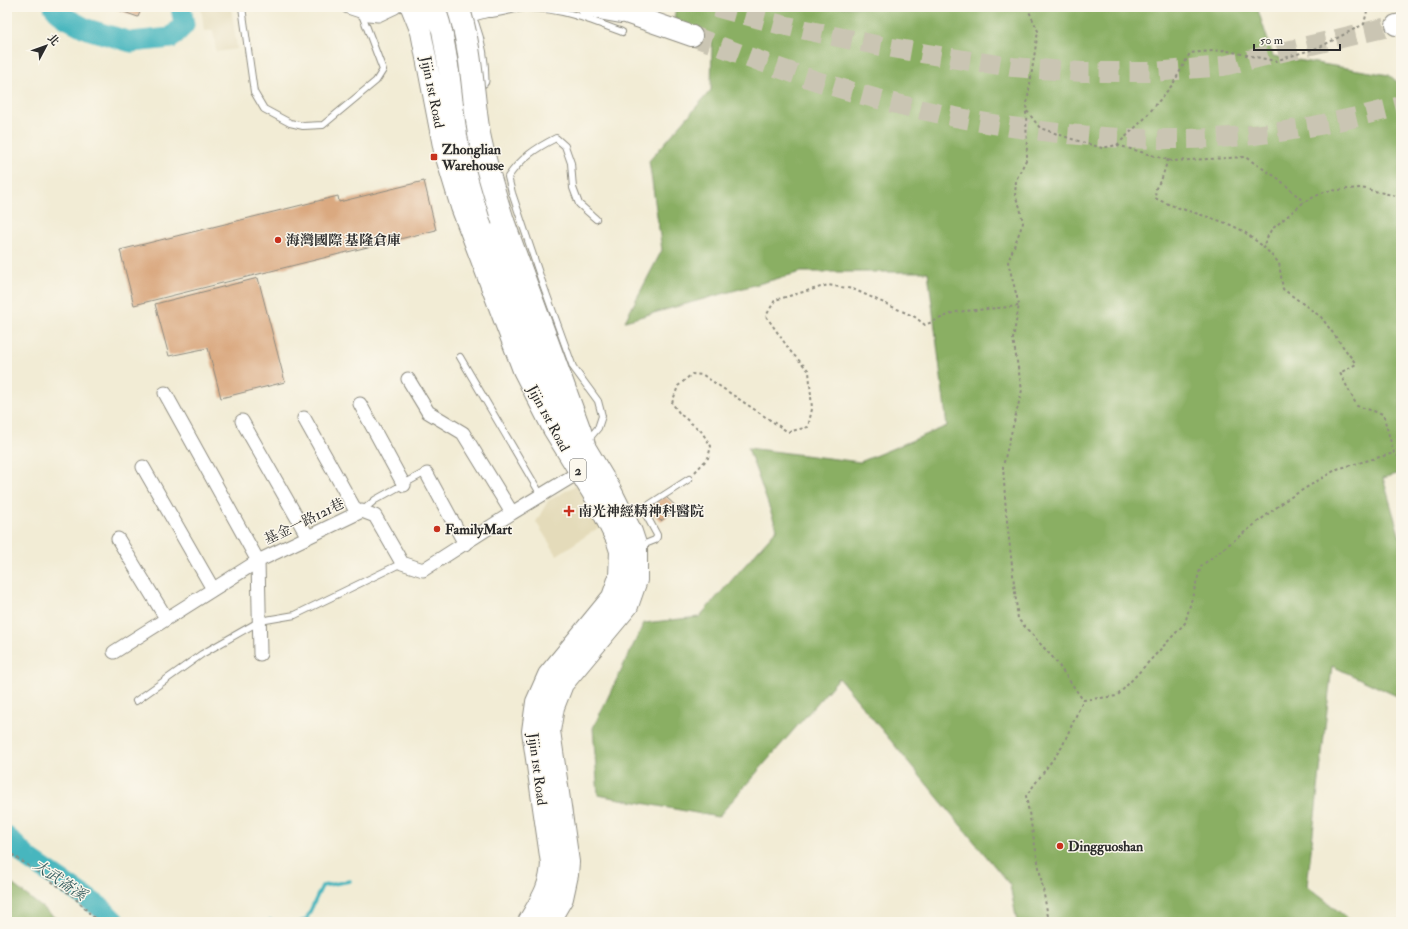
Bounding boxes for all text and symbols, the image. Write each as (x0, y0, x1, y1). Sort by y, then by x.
north arrow (26, 26, 66, 66)
scale bar (1254, 26, 1340, 52)
text: 北 (45, 31, 62, 48)
text: 50 m (1260, 33, 1284, 48)
street label: Jijin 1st Road (417, 54, 448, 130)
place label: Zhonglian Warehouse (441, 141, 504, 174)
marker: Zhonglian Warehouse (429, 152, 439, 162)
place label: 海灣國際 基隆倉庫 (286, 232, 401, 249)
marker: 海灣國際 基隆倉庫 (273, 235, 283, 245)
street label: Jijin 1st Road (523, 381, 573, 455)
road number: 2 (570, 459, 586, 481)
street label: 基金一路121巷 (261, 495, 347, 548)
place label: 南光神經精神科醫院 (578, 503, 704, 520)
marker: 南光神經精神科醫院 (563, 505, 575, 517)
place label: FamilyMart (445, 521, 513, 539)
marker: FamilyMart (432, 524, 442, 534)
street label: Jijin 1st Road (524, 731, 550, 806)
place label: Dingguoshan (1068, 838, 1144, 856)
marker: Dingguoshan (1055, 841, 1065, 851)
water label: 大武崙溪 (30, 856, 92, 906)

